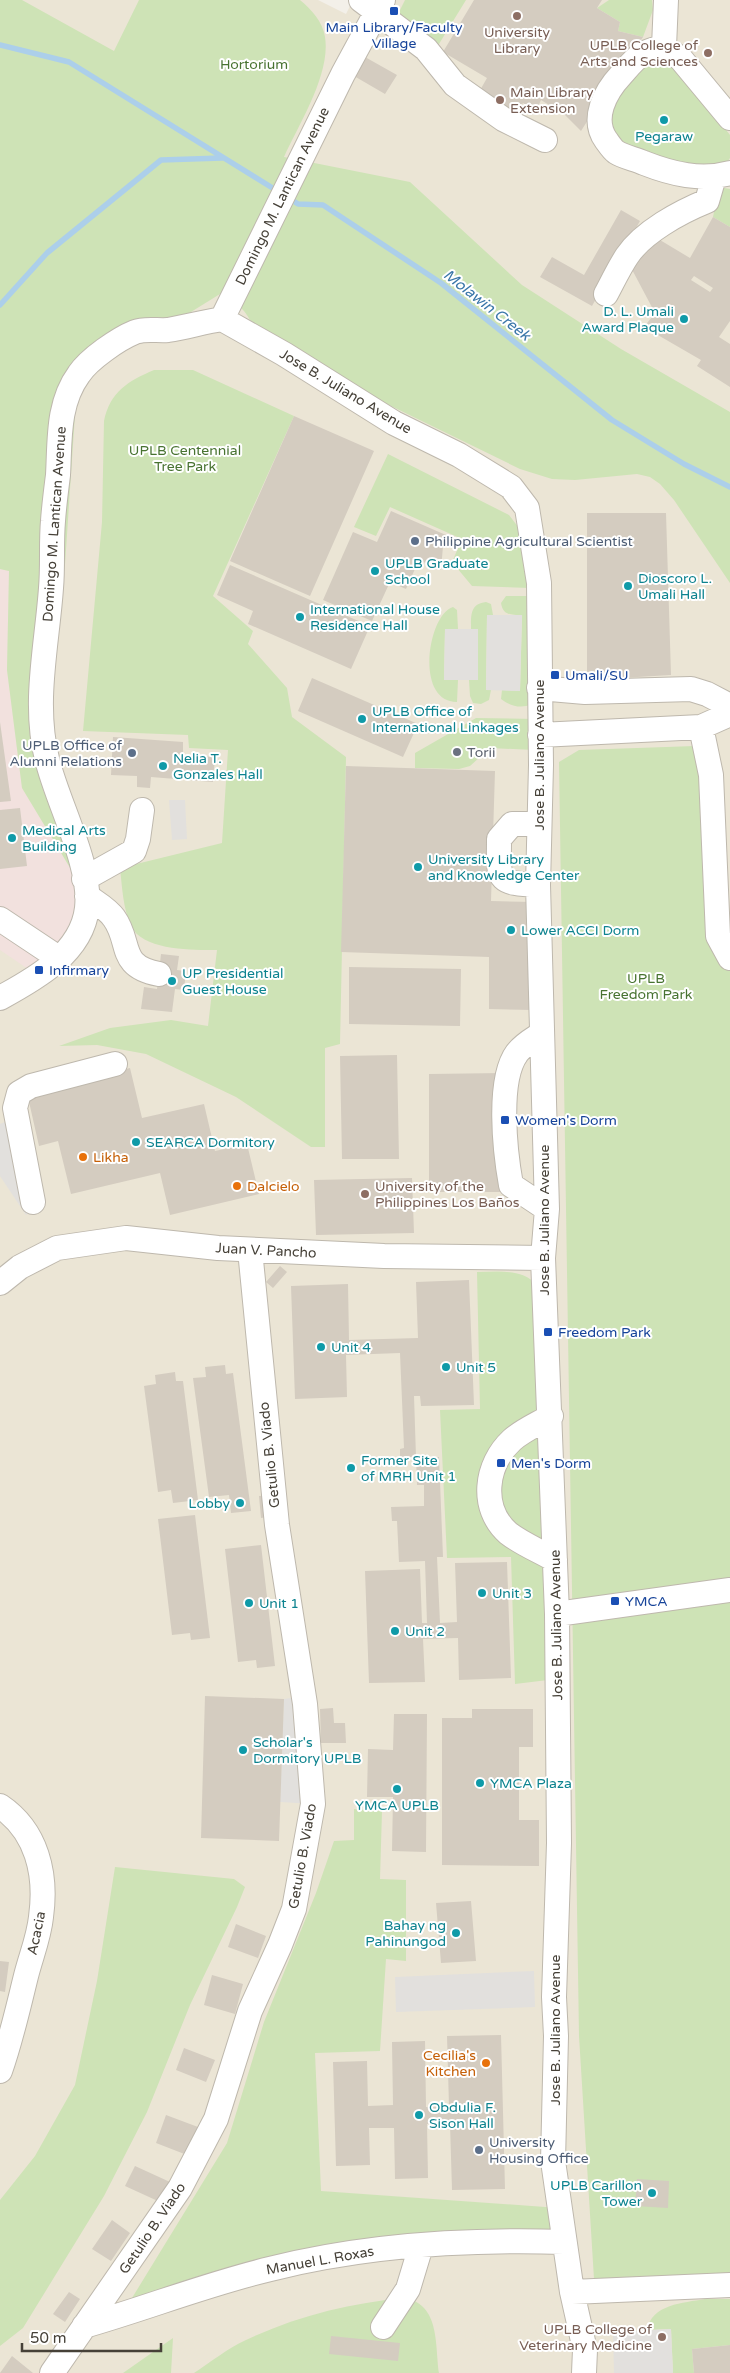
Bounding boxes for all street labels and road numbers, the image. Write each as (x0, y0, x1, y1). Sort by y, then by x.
street label: Domingo M. Lantican Avenue (232, 104, 333, 288)
street label: Jose B. Juliano Avenue (277, 345, 415, 438)
street label: Domingo M. Lantican Avenue (39, 426, 70, 622)
street label: Jose B. Juliano Avenue (531, 679, 548, 830)
street label: Jose B. Juliano Avenue (536, 1144, 553, 1295)
street label: Juan V. Pancho (215, 1239, 317, 1262)
street label: Getulio B. Viado (255, 1401, 284, 1509)
street label: Jose B. Juliano Avenue (547, 1549, 566, 1701)
street label: Getulio B. Viado (285, 1802, 320, 1910)
street label: Acacia (24, 1910, 49, 1957)
street label: Jose B. Juliano Avenue (547, 1954, 564, 2105)
street label: Getulio B. Viado (116, 2179, 189, 2277)
street label: Manuel L. Roxas (265, 2243, 376, 2278)

